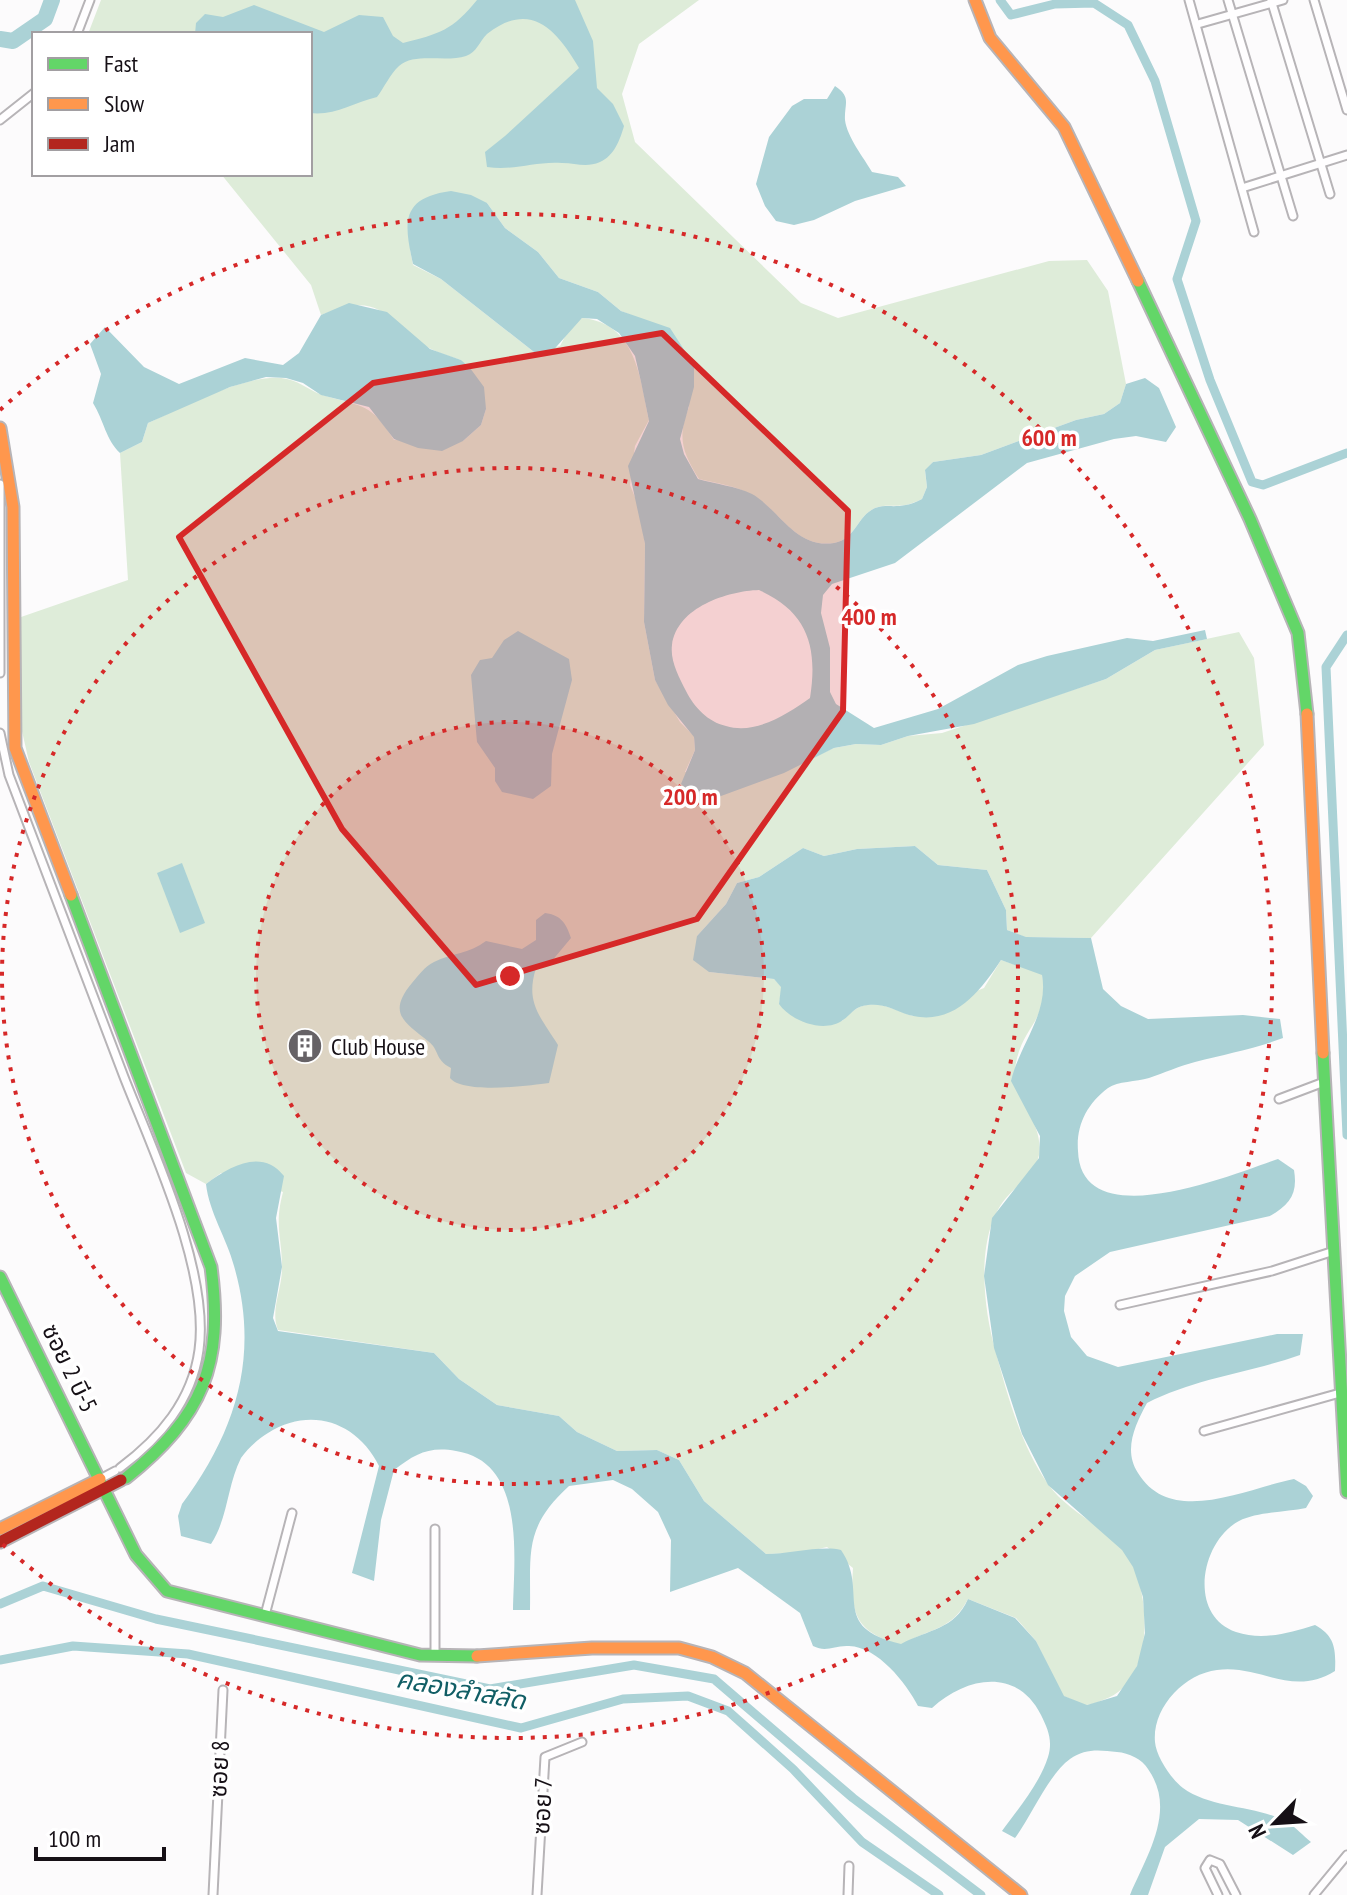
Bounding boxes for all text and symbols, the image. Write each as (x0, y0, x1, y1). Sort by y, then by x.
legend (32, 32, 312, 176)
text: Fast (104, 48, 139, 79)
text: Slow (104, 88, 145, 119)
text: Jam (103, 128, 135, 159)
text: 600 m (1021, 422, 1077, 453)
text: 400 m (841, 601, 897, 632)
text: 200 m (662, 781, 718, 812)
centre of rings (496, 962, 524, 990)
building icon: Club House (286, 1027, 324, 1065)
place label: Club House (331, 1031, 425, 1062)
street label: ซอย 2 บี-5 (35, 1319, 105, 1417)
water label: คลองลำสลัด (394, 1661, 529, 1717)
street label: ซอย 8 (202, 1740, 236, 1798)
street label: ซอย 7 (525, 1777, 559, 1835)
north arrow (1235, 1783, 1315, 1863)
scale bar (36, 1811, 164, 1861)
text: N (1242, 1820, 1272, 1843)
text: 100 m (48, 1823, 101, 1854)

